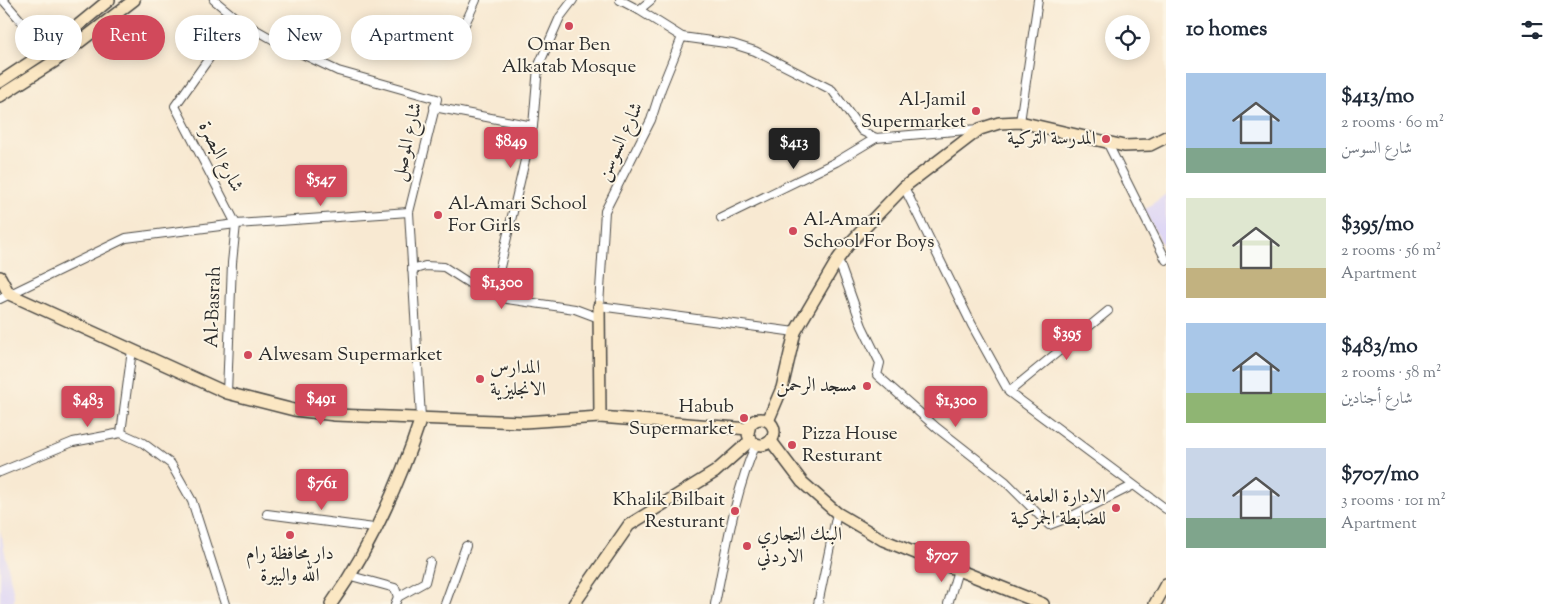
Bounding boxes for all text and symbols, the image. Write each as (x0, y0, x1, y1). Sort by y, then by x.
chip: Buy (15, 15, 82, 60)
chip: Rent (92, 15, 165, 60)
chip: Filters (175, 15, 259, 60)
chip: New (269, 15, 341, 60)
chip: Apartment (351, 15, 472, 60)
map controls (1105, 15, 1150, 60)
button: locate (1105, 15, 1150, 60)
text: 10 homes (1186, 15, 1267, 45)
icon: filters (1518, 16, 1546, 44)
marker: Omar Ben Alkatab Mosque (563, 20, 575, 32)
place label: Omar Ben Alkatab Mosque (502, 32, 636, 81)
text: $413/mo (1341, 82, 1414, 112)
place label: Al-Jamil Supermarket (861, 87, 967, 136)
icon: home (1226, 93, 1286, 153)
street label: شارع السوسن (591, 98, 651, 186)
street label: شارع الموصل (386, 100, 430, 184)
marker: Al-Jamil Supermarket (970, 105, 982, 117)
text: 2 rooms · 60 m² (1341, 112, 1444, 135)
street label: شارع البصرة (191, 117, 249, 197)
pin: $849 (481, 126, 541, 169)
place label: المدرسة التركية (1007, 126, 1096, 153)
pin: $413 (764, 128, 824, 170)
text: $849 (495, 131, 527, 154)
text: $413 (780, 132, 808, 155)
marker: المدرسة التركية (1100, 133, 1112, 145)
text: شارع السوسن (1341, 138, 1412, 161)
pin: $547 (291, 164, 351, 207)
text: $547 (306, 169, 336, 192)
place label: Al-Amari School For Girls (448, 191, 587, 240)
place label: Al-Amari School For Boys (803, 207, 934, 256)
marker: Al-Amari School For Girls (432, 209, 444, 221)
text: $395/mo (1341, 210, 1414, 240)
icon: home (1226, 218, 1286, 278)
marker: Al-Amari School For Boys (787, 225, 799, 237)
text: 2 rooms · 56 m² (1341, 240, 1441, 263)
text: Apartment (1341, 263, 1417, 286)
street label: Al-Basrah (199, 265, 229, 349)
pin: $1,300 (461, 268, 543, 310)
text: $1,300 (481, 272, 523, 295)
pin: $395 (1037, 318, 1097, 361)
text: $395 (1053, 323, 1081, 346)
text: $483/mo (1341, 332, 1418, 362)
place label: Alwesam Supermarket (258, 342, 443, 369)
icon: home (1226, 343, 1286, 403)
marker: Alwesam Supermarket (242, 349, 254, 361)
place label: المدارس الانجليزية (490, 355, 546, 404)
text: 2 rooms · 58 m² (1341, 362, 1441, 385)
marker: المدارس الانجليزية (474, 373, 486, 385)
place label: مسجد الرحمن (776, 373, 857, 400)
marker: مسجد الرحمن (861, 380, 873, 392)
pin: $491 (291, 384, 351, 426)
pin: $483 (58, 386, 118, 428)
pin: $1,300 (915, 386, 997, 428)
text: $491 (306, 388, 336, 411)
text: شارع أجنادين (1341, 388, 1413, 411)
text: $483 (72, 390, 104, 413)
text: $1,300 (935, 390, 977, 413)
place label: Habub Supermarket (629, 394, 735, 443)
marker: Habub Supermarket (738, 412, 750, 424)
place label: Pizza House Resturant (802, 421, 898, 470)
marker: Pizza House Resturant (786, 439, 798, 451)
text: $707/mo (1341, 460, 1419, 490)
pin: $761 (292, 468, 352, 511)
icon: home (1226, 468, 1286, 528)
text: $761 (307, 473, 337, 496)
place label: الادارة العامة للضابطة الجمركية (1011, 484, 1106, 533)
place label: Khalik Bilbait Resturant (612, 487, 725, 536)
text: 3 rooms · 101 m² (1341, 490, 1446, 513)
marker: الادارة العامة للضابطة الجمركية (1110, 502, 1122, 514)
marker: Khalik Bilbait Resturant (729, 505, 741, 517)
text: Apartment (1341, 513, 1417, 536)
place label: البنك التجاري الاردني (757, 522, 842, 571)
marker: دار محافظة رام الله والبيرة (284, 529, 296, 541)
marker: البنك التجاري الاردني (741, 540, 753, 552)
pin: $707 (912, 540, 972, 583)
place label: دار محافظة رام الله والبيرة (246, 541, 334, 590)
text: $707 (926, 545, 958, 568)

